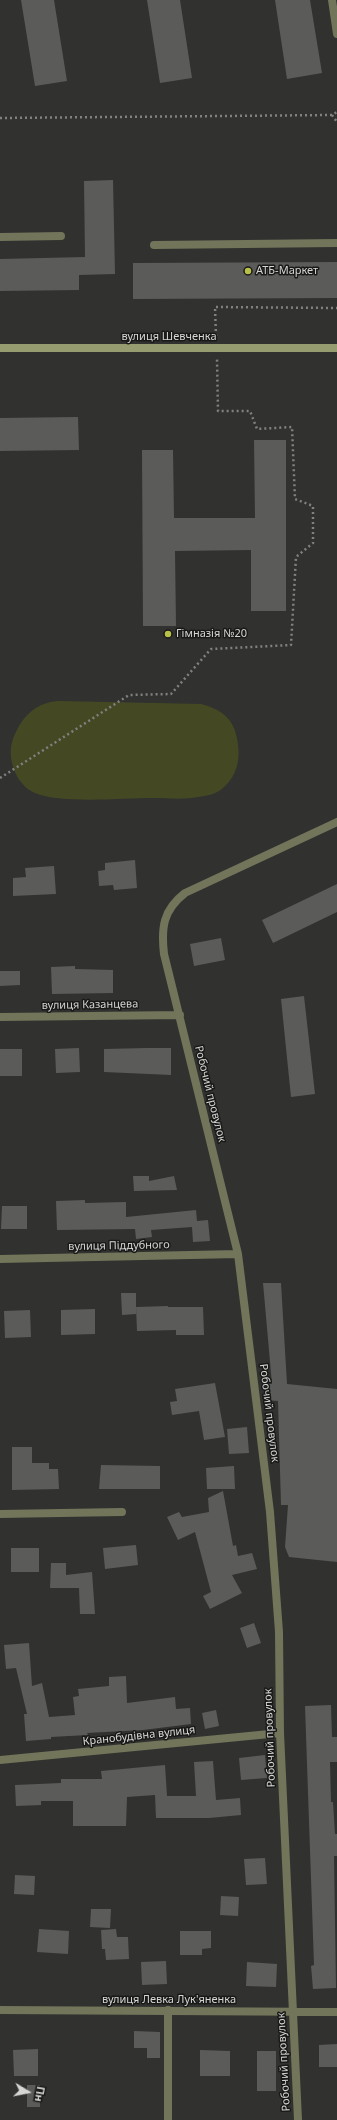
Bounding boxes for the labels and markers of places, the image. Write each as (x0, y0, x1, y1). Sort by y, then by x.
place label: АТБ-Маркет (256, 264, 318, 278)
marker: АТБ-Маркет (243, 266, 253, 276)
place label: Гімназія №20 (176, 627, 247, 641)
marker: Гімназія №20 (163, 629, 173, 639)

